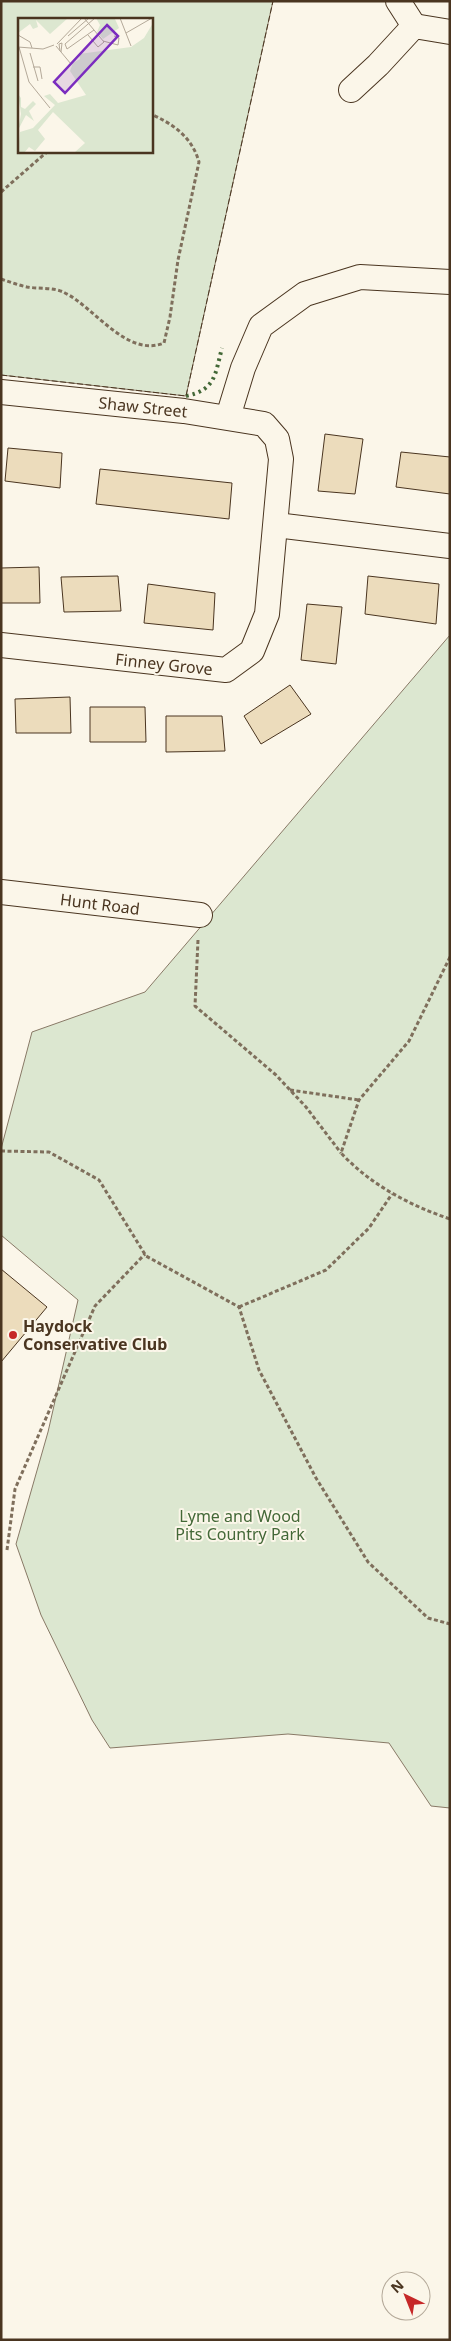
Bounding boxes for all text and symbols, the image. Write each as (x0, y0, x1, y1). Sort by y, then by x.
inset map (18, 18, 152, 152)
street label: Shaw Street (98, 391, 189, 423)
street label: Finney Grove (114, 648, 214, 680)
street label: Hunt Road (59, 888, 141, 920)
place label: Haydock Conservative Club (23, 1315, 167, 1355)
marker: Haydock Conservative Club (7, 1329, 19, 1341)
park label: Lyme and Wood Pits Country Park (175, 1505, 305, 1545)
north arrow (381, 2271, 431, 2321)
text: N (386, 2275, 407, 2297)

